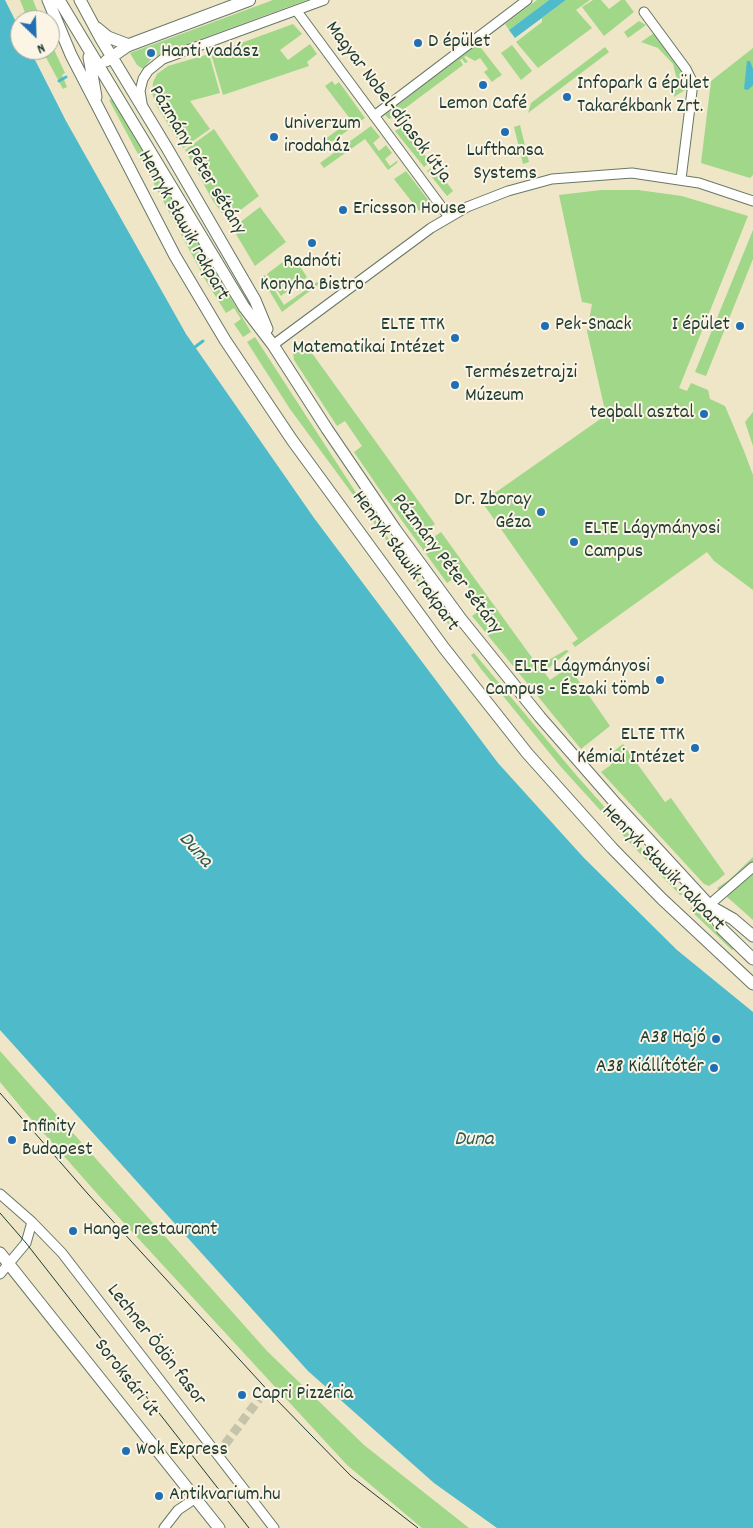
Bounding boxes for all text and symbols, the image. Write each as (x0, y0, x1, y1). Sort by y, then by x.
north arrow (10, 10, 60, 60)
street label: Magyar Nobel-díjasok útja (319, 18, 455, 188)
place label: D épület (428, 31, 490, 55)
text: N (33, 37, 48, 58)
marker: D épület (412, 37, 424, 49)
place label: Hanti vadász (161, 41, 259, 65)
marker: Hanti vadász (145, 47, 157, 59)
place label: Infopark G épület Takarékbank Zrt. (577, 73, 709, 120)
marker: Lemon Café (477, 79, 489, 91)
street label: Pázmány Péter sétány (142, 82, 250, 240)
marker: Infopark G épület Takarékbank Zrt. (561, 91, 573, 103)
place label: Lemon Café (439, 93, 527, 117)
place label: Univerzum irodaház (284, 113, 361, 160)
marker: Lufthansa Systems (499, 126, 511, 138)
marker: Univerzum irodaház (268, 131, 280, 143)
place label: Lufthansa Systems (467, 140, 543, 187)
street label: Henryk Sławik rakpart (131, 147, 233, 305)
place label: Ericsson House (353, 198, 466, 222)
marker: Ericsson House (337, 204, 349, 216)
marker: Radnóti Konyha Bistro (306, 237, 318, 249)
place label: Radnóti Konyha Bistro (260, 251, 364, 298)
place label: ELTE TTK Matematikai Intézet (293, 314, 445, 361)
place label: Pek-Snack (555, 314, 632, 338)
place label: I épület (672, 314, 730, 338)
marker: Pek-Snack (539, 320, 551, 332)
marker: I épület (734, 320, 746, 332)
marker: ELTE TTK Matematikai Intézet (449, 332, 461, 344)
place label: Természetrajzi Múzeum (465, 362, 577, 409)
marker: Természetrajzi Múzeum (449, 379, 461, 391)
place label: teqball asztal (590, 402, 694, 426)
marker: teqball asztal (698, 408, 710, 420)
street label: Henryk Sławik rakpart (345, 487, 463, 637)
place label: Dr. Zboray Géza (454, 489, 531, 536)
street label: Pázmány Péter sétány (385, 490, 507, 640)
marker: Dr. Zboray Géza (535, 506, 547, 518)
place label: ELTE Lágymányosi Campus (584, 518, 720, 565)
marker: ELTE Lágymányosi Campus (568, 536, 580, 548)
place label: ELTE Lágymányosi Campus - Északi tömb (485, 656, 650, 703)
marker: ELTE Lágymányosi Campus - Északi tömb (654, 674, 666, 686)
place label: ELTE TTK Kémiai Intézet (577, 724, 685, 771)
marker: ELTE TTK Kémiai Intézet (689, 742, 701, 754)
street label: Henryk Sławik rakpart (595, 800, 729, 938)
water label: Duna (171, 828, 217, 874)
place label: A38 Hajó (640, 1027, 706, 1051)
marker: A38 Hajó (710, 1033, 722, 1045)
place label: A38 Kiállítótér (596, 1056, 704, 1080)
marker: A38 Kiállítótér (708, 1062, 720, 1074)
place label: Infinity Budapest (22, 1116, 93, 1163)
water label: Duna (454, 1128, 494, 1154)
marker: Infinity Budapest (6, 1134, 18, 1146)
place label: Hange restaurant (83, 1219, 217, 1243)
marker: Hange restaurant (67, 1225, 79, 1237)
street label: Lechner Ödön fasor (100, 1280, 210, 1412)
street label: Soroksári út (87, 1335, 163, 1423)
place label: Capri Pizzéria (252, 1383, 353, 1407)
marker: Capri Pizzéria (236, 1389, 248, 1401)
place label: Wok Express (136, 1439, 228, 1463)
marker: Wok Express (120, 1445, 132, 1457)
place label: Antikvarium.hu (169, 1484, 281, 1508)
marker: Antikvarium.hu (153, 1490, 165, 1502)

